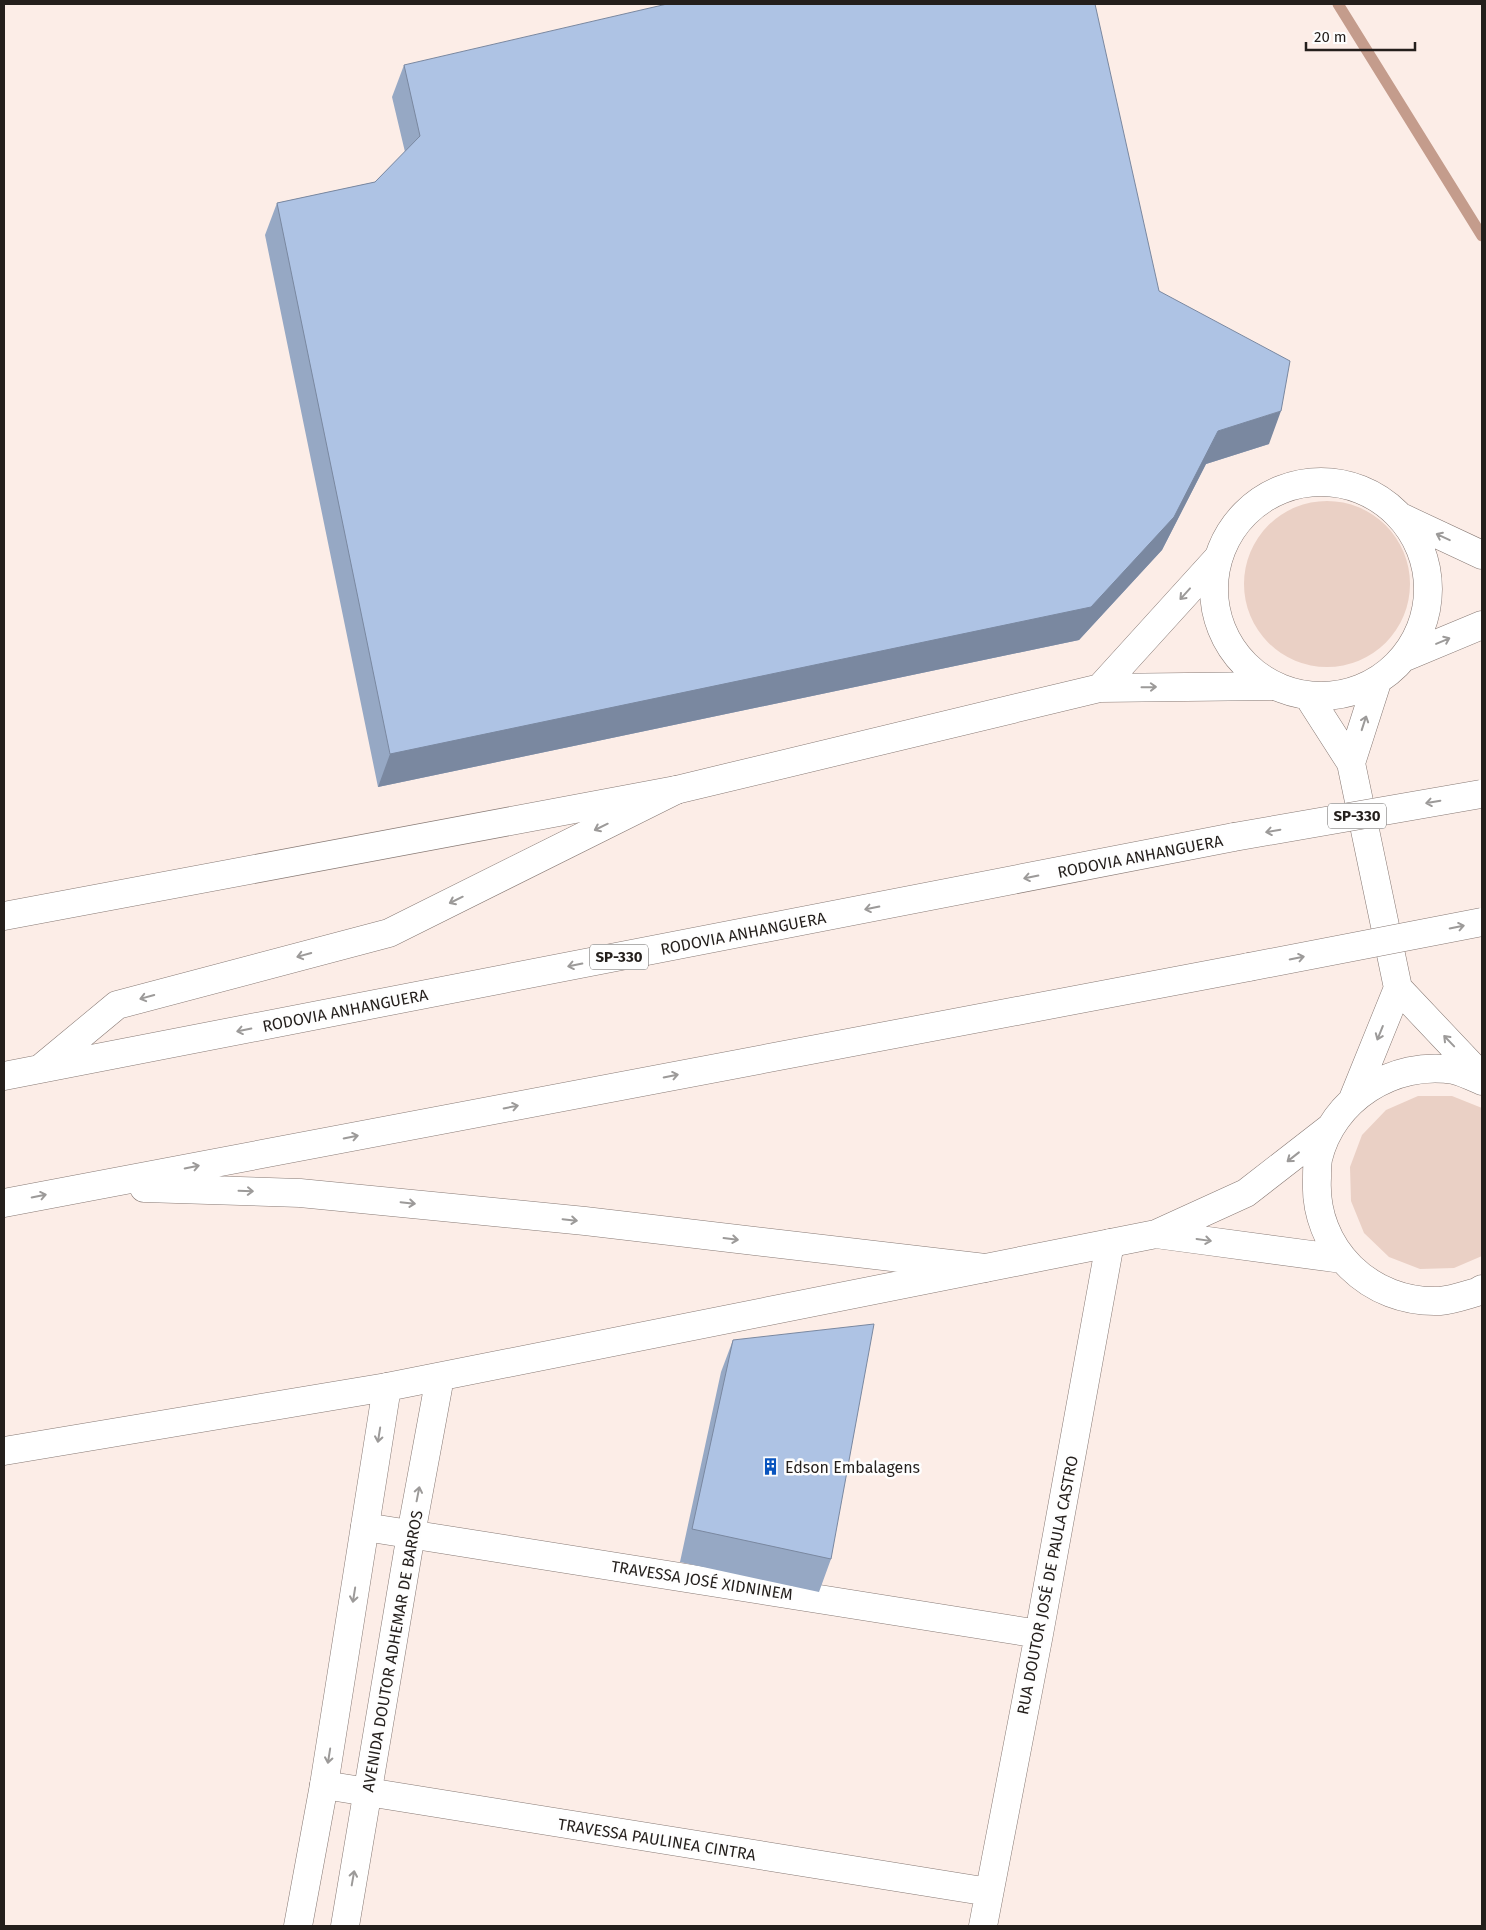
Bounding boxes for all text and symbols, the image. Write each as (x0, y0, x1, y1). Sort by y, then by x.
scale bar (1306, 20, 1415, 52)
text: 20 m (1314, 28, 1347, 46)
one-way arrow (1436, 531, 1451, 541)
one-way arrow (1179, 588, 1191, 601)
one-way arrow (1436, 636, 1451, 645)
one-way arrow (1140, 682, 1156, 692)
one-way arrow (1359, 715, 1369, 731)
one-way arrow (1425, 798, 1441, 808)
road number: SP-330 (1328, 804, 1386, 828)
one-way arrow (594, 823, 609, 832)
one-way arrow (1265, 826, 1281, 836)
street label: RODOVIA ANHANGUERA (1056, 831, 1225, 882)
one-way arrow (1024, 872, 1040, 882)
one-way arrow (449, 895, 464, 905)
one-way arrow (864, 903, 880, 913)
street label: RODOVIA ANHANGUERA (659, 908, 828, 959)
one-way arrow (1449, 922, 1465, 932)
road number: SP-330 (590, 944, 648, 970)
one-way arrow (296, 951, 312, 961)
one-way arrow (1289, 952, 1305, 962)
one-way arrow (567, 961, 583, 971)
street label: RODOVIA ANHANGUERA (261, 985, 430, 1036)
one-way arrow (139, 993, 155, 1002)
one-way arrow (236, 1025, 252, 1035)
one-way arrow (1375, 1025, 1384, 1040)
one-way arrow (1443, 1035, 1455, 1048)
one-way arrow (662, 1071, 678, 1081)
one-way arrow (503, 1101, 519, 1111)
one-way arrow (343, 1132, 359, 1141)
one-way arrow (1286, 1152, 1300, 1162)
one-way arrow (183, 1162, 199, 1172)
one-way arrow (238, 1186, 254, 1196)
one-way arrow (31, 1191, 47, 1200)
one-way arrow (400, 1199, 416, 1208)
one-way arrow (561, 1215, 577, 1225)
one-way arrow (723, 1234, 739, 1244)
one-way arrow (1196, 1235, 1212, 1245)
one-way arrow (374, 1427, 384, 1443)
street label: RUA DOUTOR JOSÉ DE PAULA CASTRO (1012, 1454, 1082, 1716)
building icon: Edson Embalagens (761, 1457, 781, 1477)
place label: Edson Embalagens (785, 1458, 920, 1477)
one-way arrow (414, 1486, 424, 1502)
street label: AVENIDA DOUTOR ADHEMAR DE BARROS (358, 1509, 427, 1793)
street label: TRAVESSA JOSÉ XIDNINEM (610, 1556, 794, 1604)
one-way arrow (349, 1587, 359, 1603)
one-way arrow (323, 1748, 333, 1764)
street label: TRAVESSA PAULINEA CINTRA (557, 1814, 758, 1865)
one-way arrow (349, 1871, 359, 1887)

